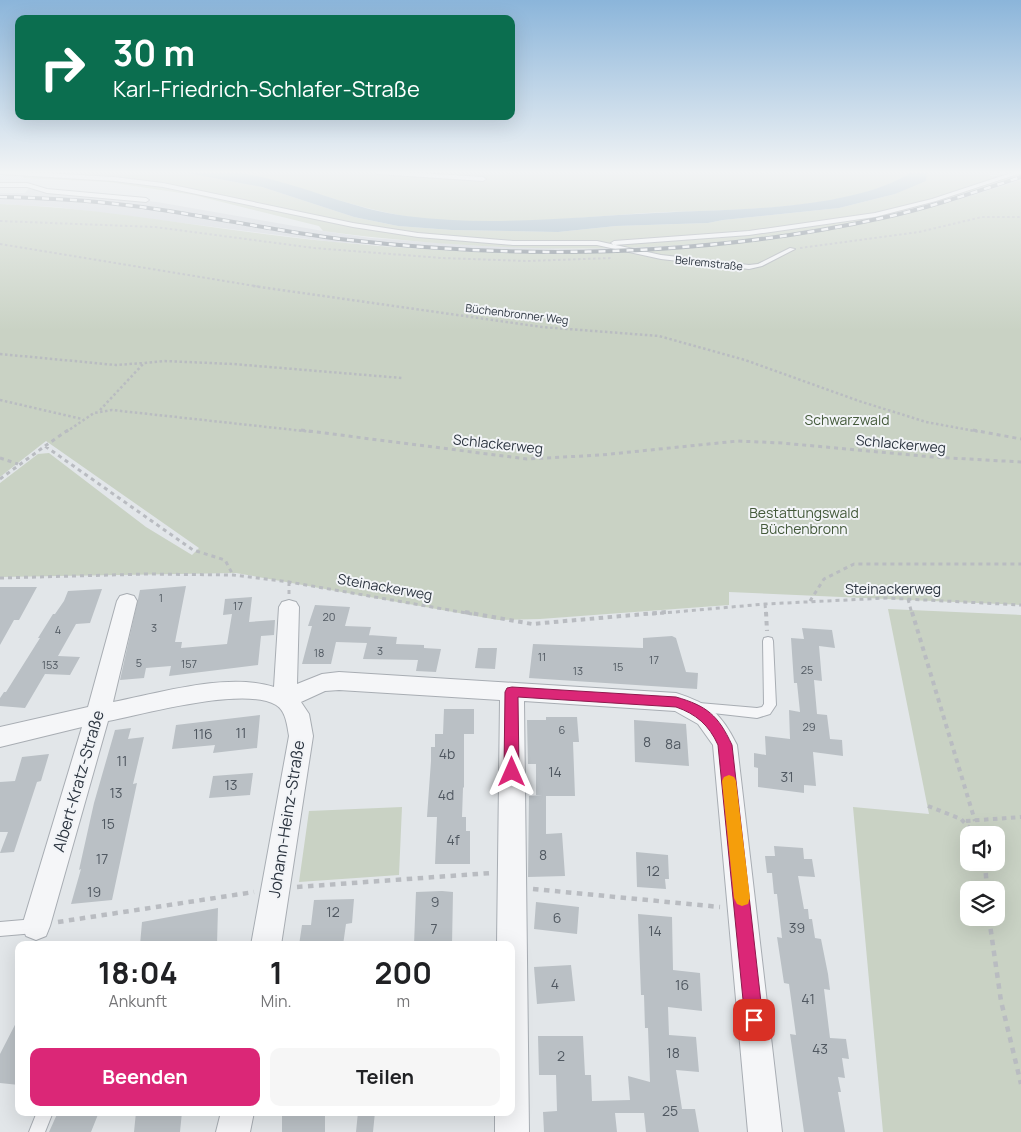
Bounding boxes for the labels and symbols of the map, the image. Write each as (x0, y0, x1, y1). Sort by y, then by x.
street label: Belremstraße (674, 251, 744, 274)
street label: Büchenbronner Weg (465, 300, 569, 327)
park label: Schwarzwald (805, 410, 889, 429)
street label: Schlackerweg (452, 429, 544, 458)
street label: Schlackerweg (855, 430, 947, 457)
park label: Bestattungswald Büchenbronn (749, 503, 859, 538)
street label: Steinackerweg (336, 569, 434, 604)
street label: Steinackerweg (845, 579, 941, 598)
house number: 1 (159, 590, 163, 605)
house number: 17 (233, 598, 243, 613)
house number: 20 (323, 609, 335, 624)
house number: 3 (151, 620, 157, 635)
house number: 4 (55, 622, 61, 637)
house number: 3 (377, 643, 383, 658)
house number: 18 (314, 645, 324, 660)
house number: 11 (538, 649, 546, 664)
house number: 17 (649, 652, 659, 667)
house number: 5 (136, 655, 142, 670)
house number: 157 (181, 656, 197, 671)
house number: 153 (42, 657, 58, 672)
house number: 15 (613, 659, 623, 674)
house number: 25 (801, 662, 813, 677)
house number: 13 (573, 663, 583, 678)
street label: Albert-Kratz-Straße (47, 708, 109, 854)
house number: 29 (802, 719, 816, 734)
house number: 6 (559, 722, 566, 737)
house number: 11 (236, 723, 246, 742)
house number: 116 (193, 724, 213, 743)
house number: 8 (643, 732, 651, 751)
house number: 8a (665, 734, 681, 753)
street label: Johann-Heinz-Straße (263, 739, 309, 899)
house number: 4b (439, 744, 455, 763)
position arrow (485, 745, 537, 797)
house number: 11 (117, 751, 127, 770)
house number: 14 (548, 762, 562, 781)
house number: 31 (780, 767, 794, 786)
house number: 13 (224, 775, 238, 794)
house number: 13 (109, 783, 123, 802)
house number: 4d (438, 785, 454, 804)
house number: 15 (101, 814, 115, 833)
house number: 4f (446, 830, 460, 849)
house number: 8 (539, 845, 547, 864)
house number: 17 (96, 849, 108, 868)
house number: 12 (646, 861, 660, 880)
house number: 19 (87, 882, 101, 901)
house number: 9 (431, 892, 439, 911)
house number: 12 (326, 902, 340, 921)
house number: 6 (553, 908, 561, 927)
house number: 39 (789, 918, 805, 937)
house number: 7 (430, 919, 438, 938)
house number: 14 (648, 921, 662, 940)
house number: 4 (551, 974, 559, 993)
house number: 16 (675, 975, 689, 994)
house number: 41 (801, 989, 815, 1008)
pin (733, 999, 775, 1041)
house number: 43 (812, 1039, 828, 1058)
house number: 18 (666, 1043, 680, 1062)
house number: 2 (557, 1046, 565, 1065)
house number: 25 (662, 1101, 678, 1120)

